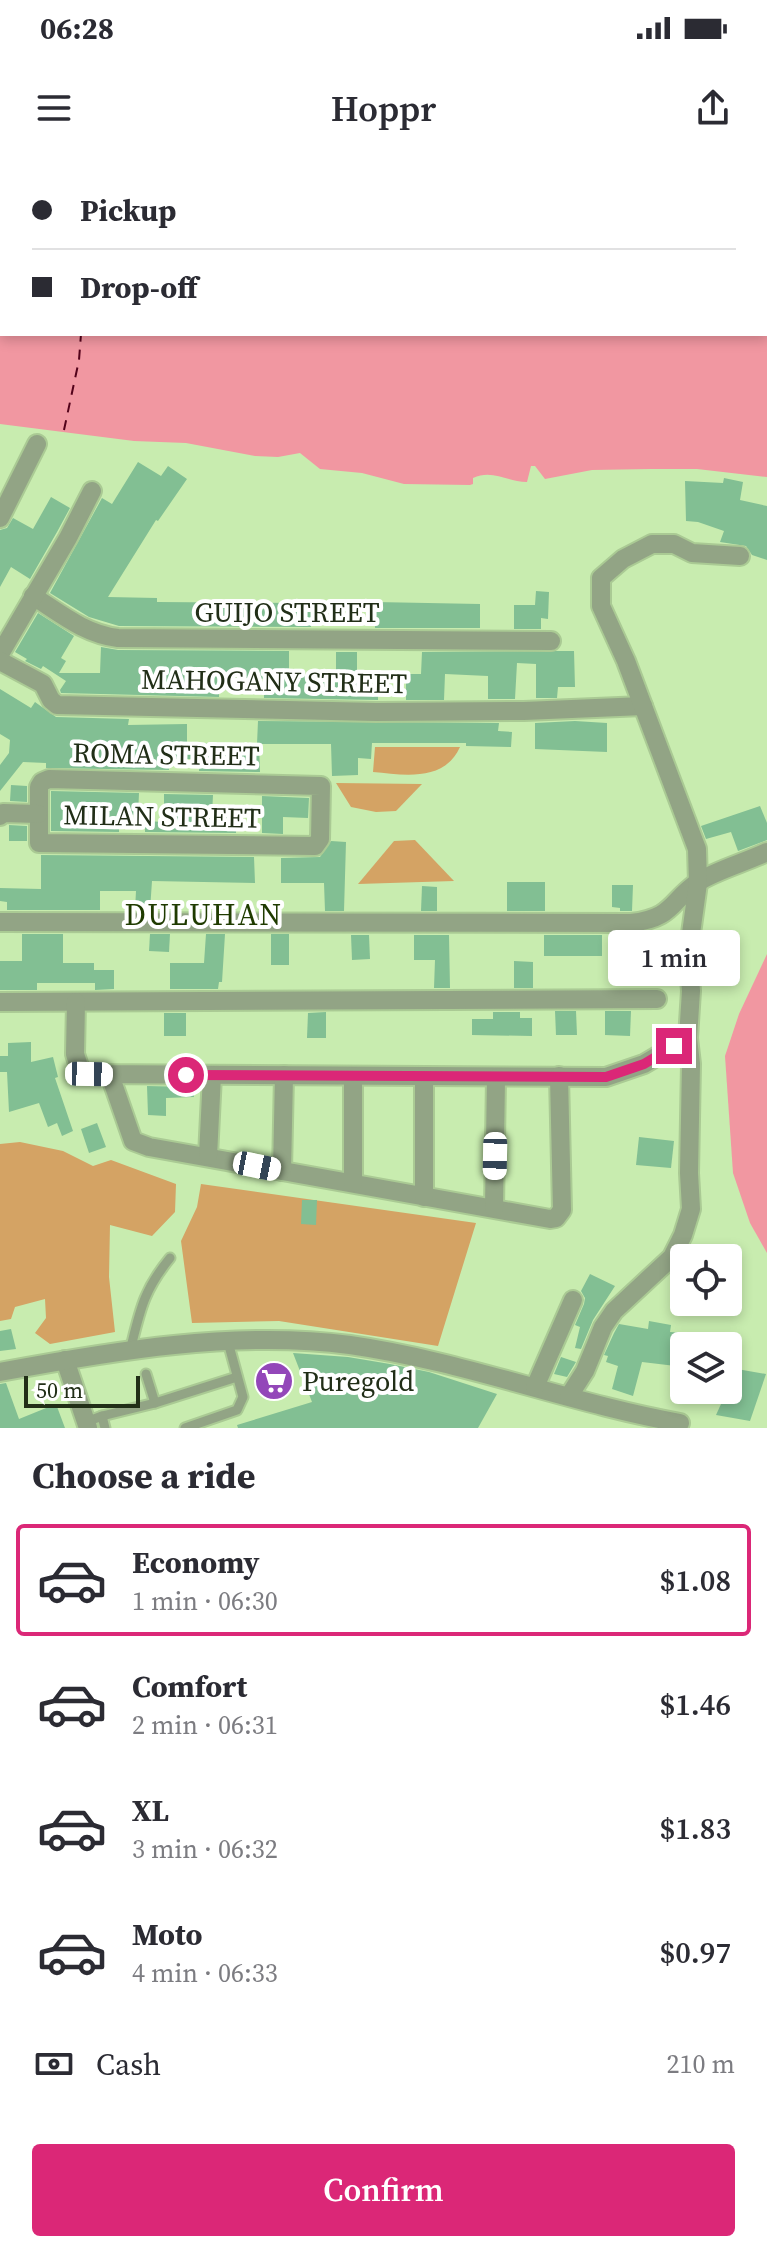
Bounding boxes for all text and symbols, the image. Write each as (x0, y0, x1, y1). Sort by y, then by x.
text: 06:28 (40, 8, 114, 49)
text: Hoppr (331, 84, 436, 133)
icon: menu (32, 86, 76, 130)
icon: share (691, 86, 735, 130)
text: Pickup (80, 190, 176, 231)
text: Drop-off (80, 267, 198, 308)
street label: GUIJO STREET (194, 593, 380, 631)
street label: MAHOGANY STREET (141, 660, 407, 702)
street label: ROMA STREET (72, 733, 260, 775)
street label: MILAN STREET (63, 795, 261, 837)
district label: DULUHAN (125, 894, 283, 935)
callout: 1 min (608, 930, 740, 986)
text: 1 min (641, 940, 707, 976)
route end (656, 1028, 692, 1064)
route start (168, 1057, 204, 1093)
car (65, 1062, 113, 1086)
car (483, 1132, 507, 1180)
car (231, 1150, 283, 1182)
map controls (670, 1244, 742, 1404)
button: locate (670, 1244, 742, 1316)
button: layers (670, 1332, 742, 1404)
supermarket icon: Puregold (253, 1360, 295, 1402)
place label: Puregold (302, 1362, 414, 1400)
scale bar (24, 1372, 140, 1408)
text: 50 m (36, 1375, 83, 1405)
text: Choose a ride (32, 1451, 255, 1500)
text: Economy (132, 1542, 260, 1583)
icon: car (36, 1544, 108, 1616)
text: $1.08 (660, 1560, 731, 1601)
text: 1 min · 06:30 (132, 1583, 278, 1619)
text: Comfort (132, 1666, 247, 1707)
icon: car (36, 1668, 108, 1740)
text: $1.46 (660, 1684, 731, 1725)
text: 2 min · 06:31 (132, 1707, 278, 1743)
text: XL (132, 1790, 169, 1831)
icon: car (36, 1792, 108, 1864)
text: $1.83 (660, 1808, 731, 1849)
text: 3 min · 06:32 (132, 1831, 278, 1867)
text: Moto (132, 1914, 203, 1955)
icon: car (36, 1916, 108, 1988)
text: $0.97 (660, 1932, 731, 1973)
text: 4 min · 06:33 (132, 1955, 278, 1991)
icon: cash (32, 2042, 76, 2086)
text: Cash (96, 2044, 161, 2085)
text: 210 m (667, 2046, 735, 2082)
button: Confirm (32, 2144, 735, 2236)

